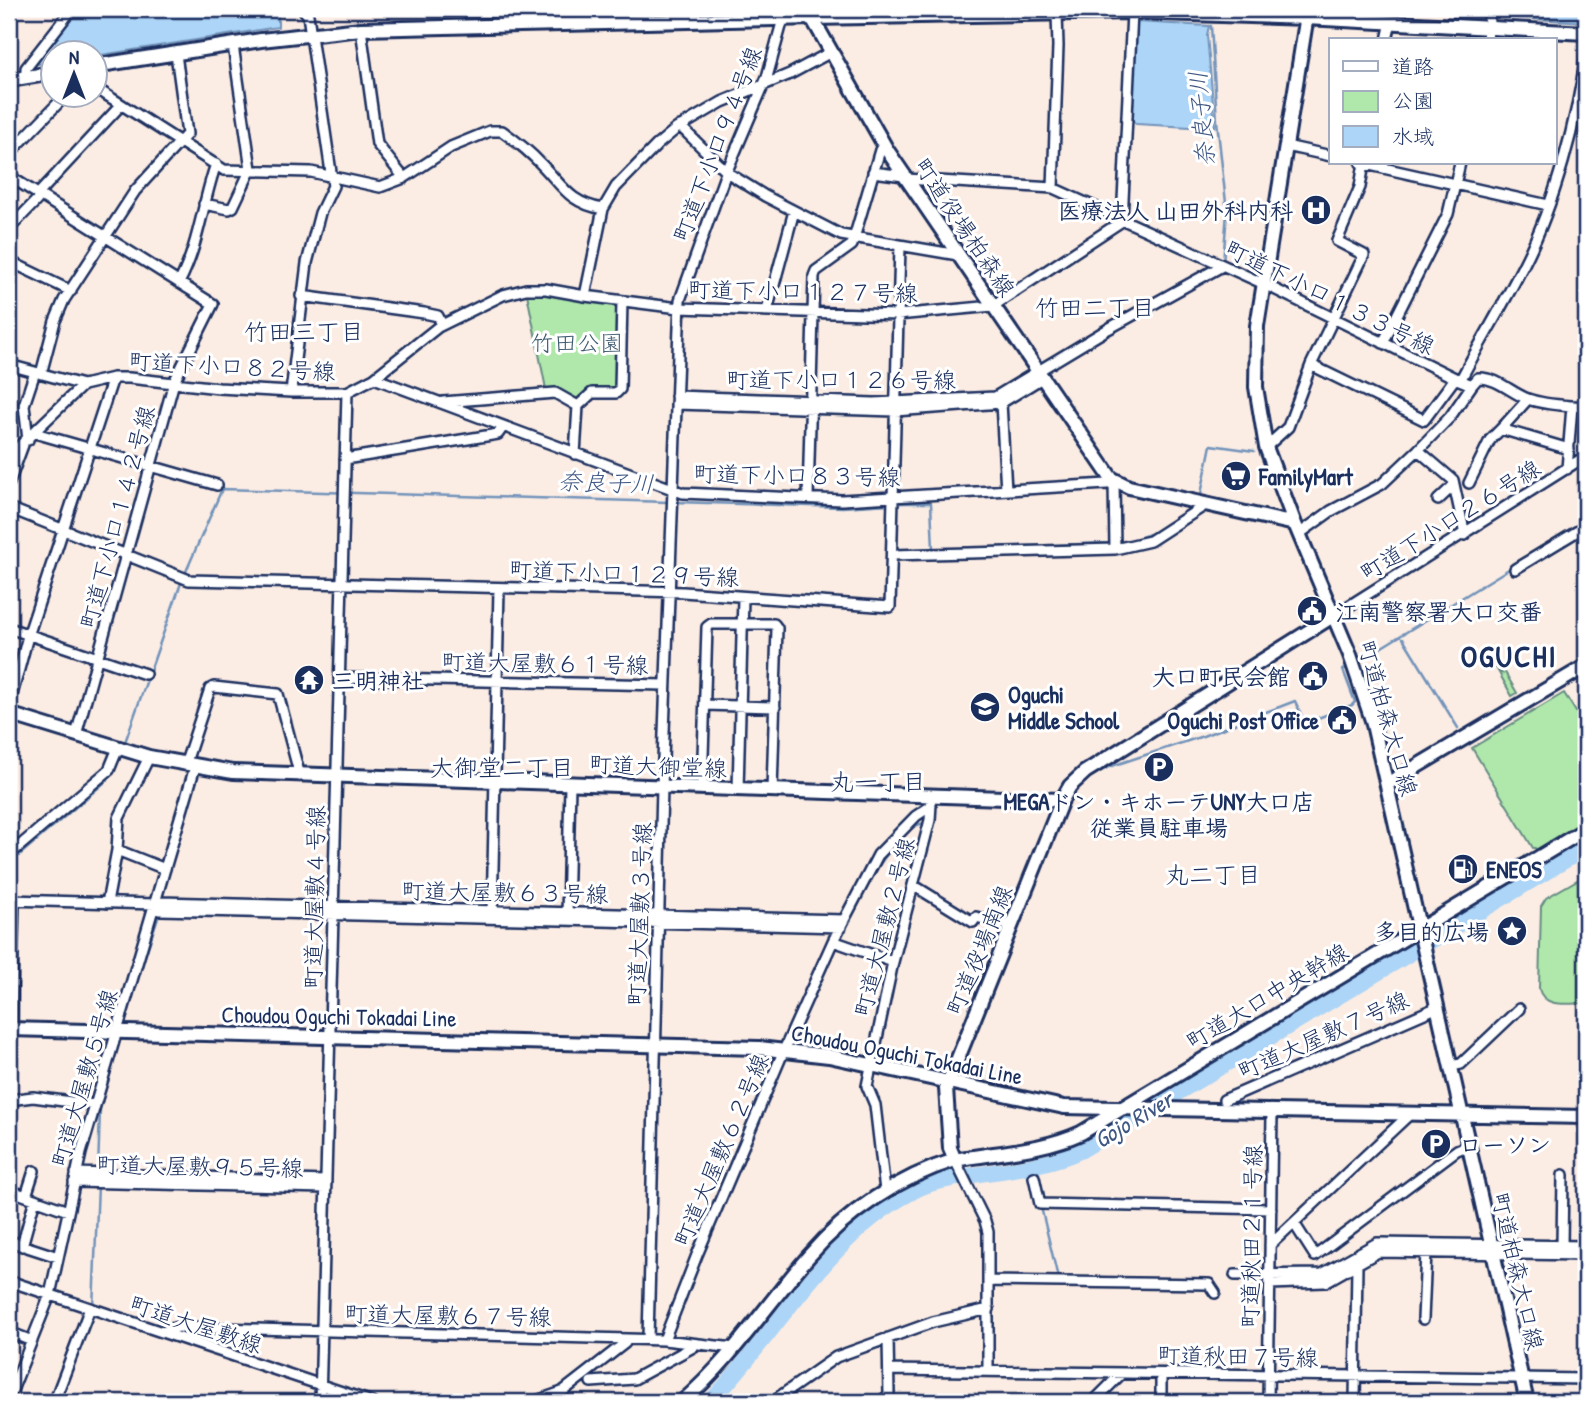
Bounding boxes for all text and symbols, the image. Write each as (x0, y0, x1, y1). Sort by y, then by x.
north arrow (38, 38, 108, 108)
legend (1329, 38, 1556, 164)
street label: 町道下小口９４号線 (665, 42, 769, 246)
text: N (69, 44, 79, 70)
text: 道路 (1392, 52, 1434, 81)
water label: 奈良子川 (1181, 70, 1221, 168)
text: 公園 (1392, 86, 1434, 115)
text: 水域 (1392, 122, 1434, 151)
street label: 町道役場柏森線 (907, 152, 1023, 302)
hospital icon: 医療法人 山田外科内科 (1299, 193, 1333, 227)
place label: 医療法人 山田外科内科 (1058, 195, 1293, 226)
street label: 町道下小口１３３号線 (1220, 233, 1440, 361)
street label: 町道下小口１２７号線 (688, 273, 918, 309)
district label: 竹田二丁目 (1035, 291, 1155, 323)
district label: 竹田三丁目 (244, 315, 364, 347)
park label: 竹田公園 (531, 327, 623, 358)
street label: 町道下小口８２号線 (128, 345, 336, 387)
street label: 町道下小口１２６号線 (726, 364, 956, 395)
street label: 町道下小口１４２号線 (72, 402, 162, 632)
street label: 町道下小口２６号線 (1354, 452, 1546, 588)
street label: 町道下小口８３号線 (693, 458, 901, 492)
supermarket icon: FamilyMart (1219, 459, 1253, 493)
place label: FamilyMart (1258, 461, 1354, 493)
water label: 奈良子川 (557, 464, 655, 500)
street label: 町道下小口１２９号線 (509, 553, 739, 593)
public building icon: 江南警察署大口交番 (1295, 594, 1329, 628)
place label: 江南警察署大口交番 (1335, 596, 1542, 627)
street label: 町道柏森大口線 (1351, 636, 1425, 800)
district label: OGUCHI (1460, 636, 1558, 676)
street label: 町道大屋敷６１号線 (441, 646, 649, 680)
public building icon: 大口町民会館 (1296, 659, 1330, 693)
place label: 大口町民会館 (1152, 661, 1290, 692)
temple icon: 三明神社 (292, 663, 326, 697)
place label: 三明神社 (332, 665, 424, 696)
place label: Oguchi Middle School (1008, 679, 1120, 736)
school or university icon: Oguchi Middle School (968, 690, 1002, 724)
public building icon: Oguchi Post Office (1325, 703, 1359, 737)
place label: Oguchi Post Office (1167, 705, 1320, 737)
street label: 町道大御堂線 (589, 748, 727, 784)
parking icon: MEGAドン・キホーテUNY大口店 従業員駐車場 (1142, 750, 1176, 784)
district label: 大御堂二丁目 (430, 751, 574, 783)
district label: 丸一丁目 (830, 765, 926, 797)
place label: MEGAドン・キホーテUNY大口店 従業員駐車場 (1003, 786, 1315, 843)
street label: 町道大屋敷４号線 (297, 805, 331, 989)
street label: 町道大屋敷３号線 (620, 822, 658, 1006)
street label: 町道大屋敷２号線 (847, 834, 921, 1020)
fuel station icon: ENEOS (1446, 852, 1480, 886)
place label: ENEOS (1486, 854, 1542, 885)
district label: 丸二丁目 (1165, 858, 1261, 890)
street label: 町道大屋敷６３号線 (401, 875, 609, 909)
street label: 町道役場南線 (939, 880, 1019, 1020)
place icon: 多目的広場 (1495, 914, 1529, 948)
place label: 多目的広場 (1374, 916, 1489, 947)
street label: 町道大口中央幹線 (1180, 935, 1354, 1057)
street label: 町道大屋敷７号線 (1233, 983, 1413, 1087)
street label: 町道大屋敷５号線 (44, 985, 124, 1171)
street label: Choudou Oguchi Tokadai Line (221, 998, 457, 1034)
street label: Choudou Oguchi Tokadai Line (789, 1016, 1025, 1092)
street label: 町道大屋敷６２号線 (666, 1049, 776, 1251)
water label: Gojo River (1088, 1082, 1181, 1155)
parking icon: ローソン (1419, 1127, 1453, 1161)
place label: ローソン (1459, 1129, 1551, 1160)
street label: 町道秋田２１号線 (1234, 1144, 1268, 1328)
street label: 町道大屋敷９５号線 (96, 1149, 304, 1183)
street label: 町道柏森大口線 (1485, 1189, 1551, 1353)
street label: 町道大屋敷線 (126, 1288, 266, 1360)
street label: 町道大屋敷６７号線 (344, 1298, 552, 1332)
street label: 町道秋田７号線 (1157, 1339, 1319, 1373)

